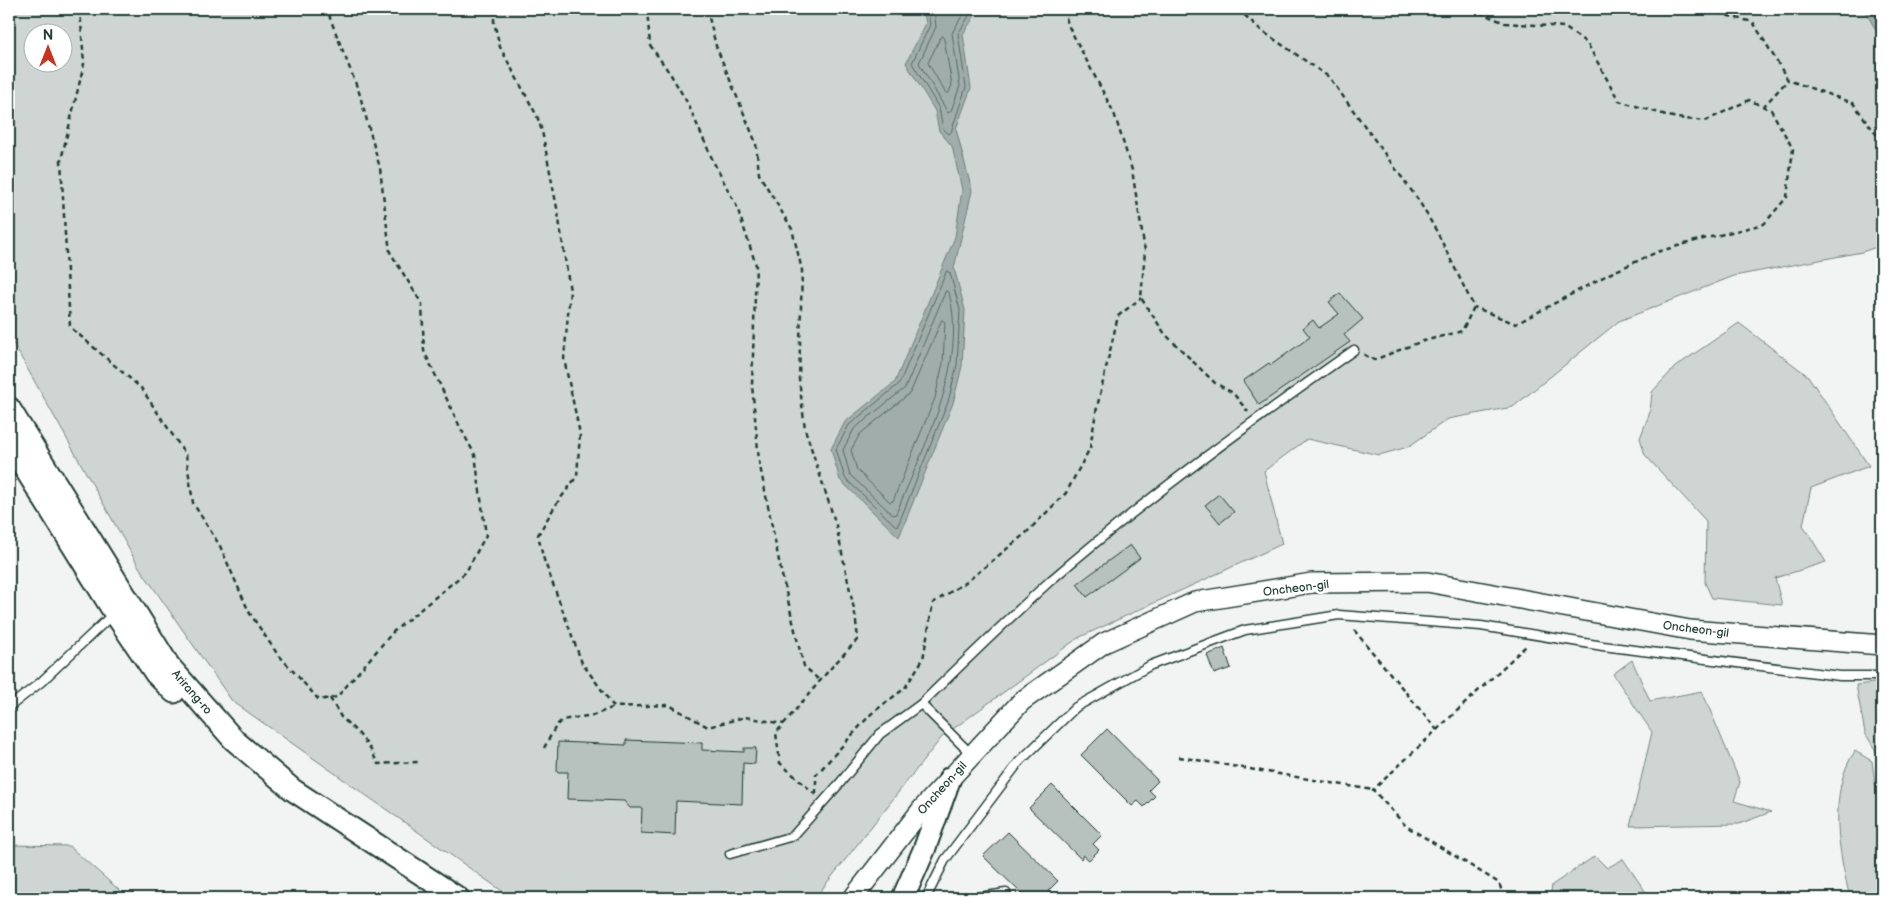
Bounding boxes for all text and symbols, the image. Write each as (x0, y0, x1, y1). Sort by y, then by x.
north arrow (22, 22, 72, 72)
text: N (43, 27, 53, 44)
street label: Oncheon-gil (1262, 577, 1330, 600)
street label: Oncheon-gil (1662, 618, 1730, 641)
street label: Arirang-ro (168, 667, 215, 718)
street label: Oncheon-gil (915, 759, 970, 818)

